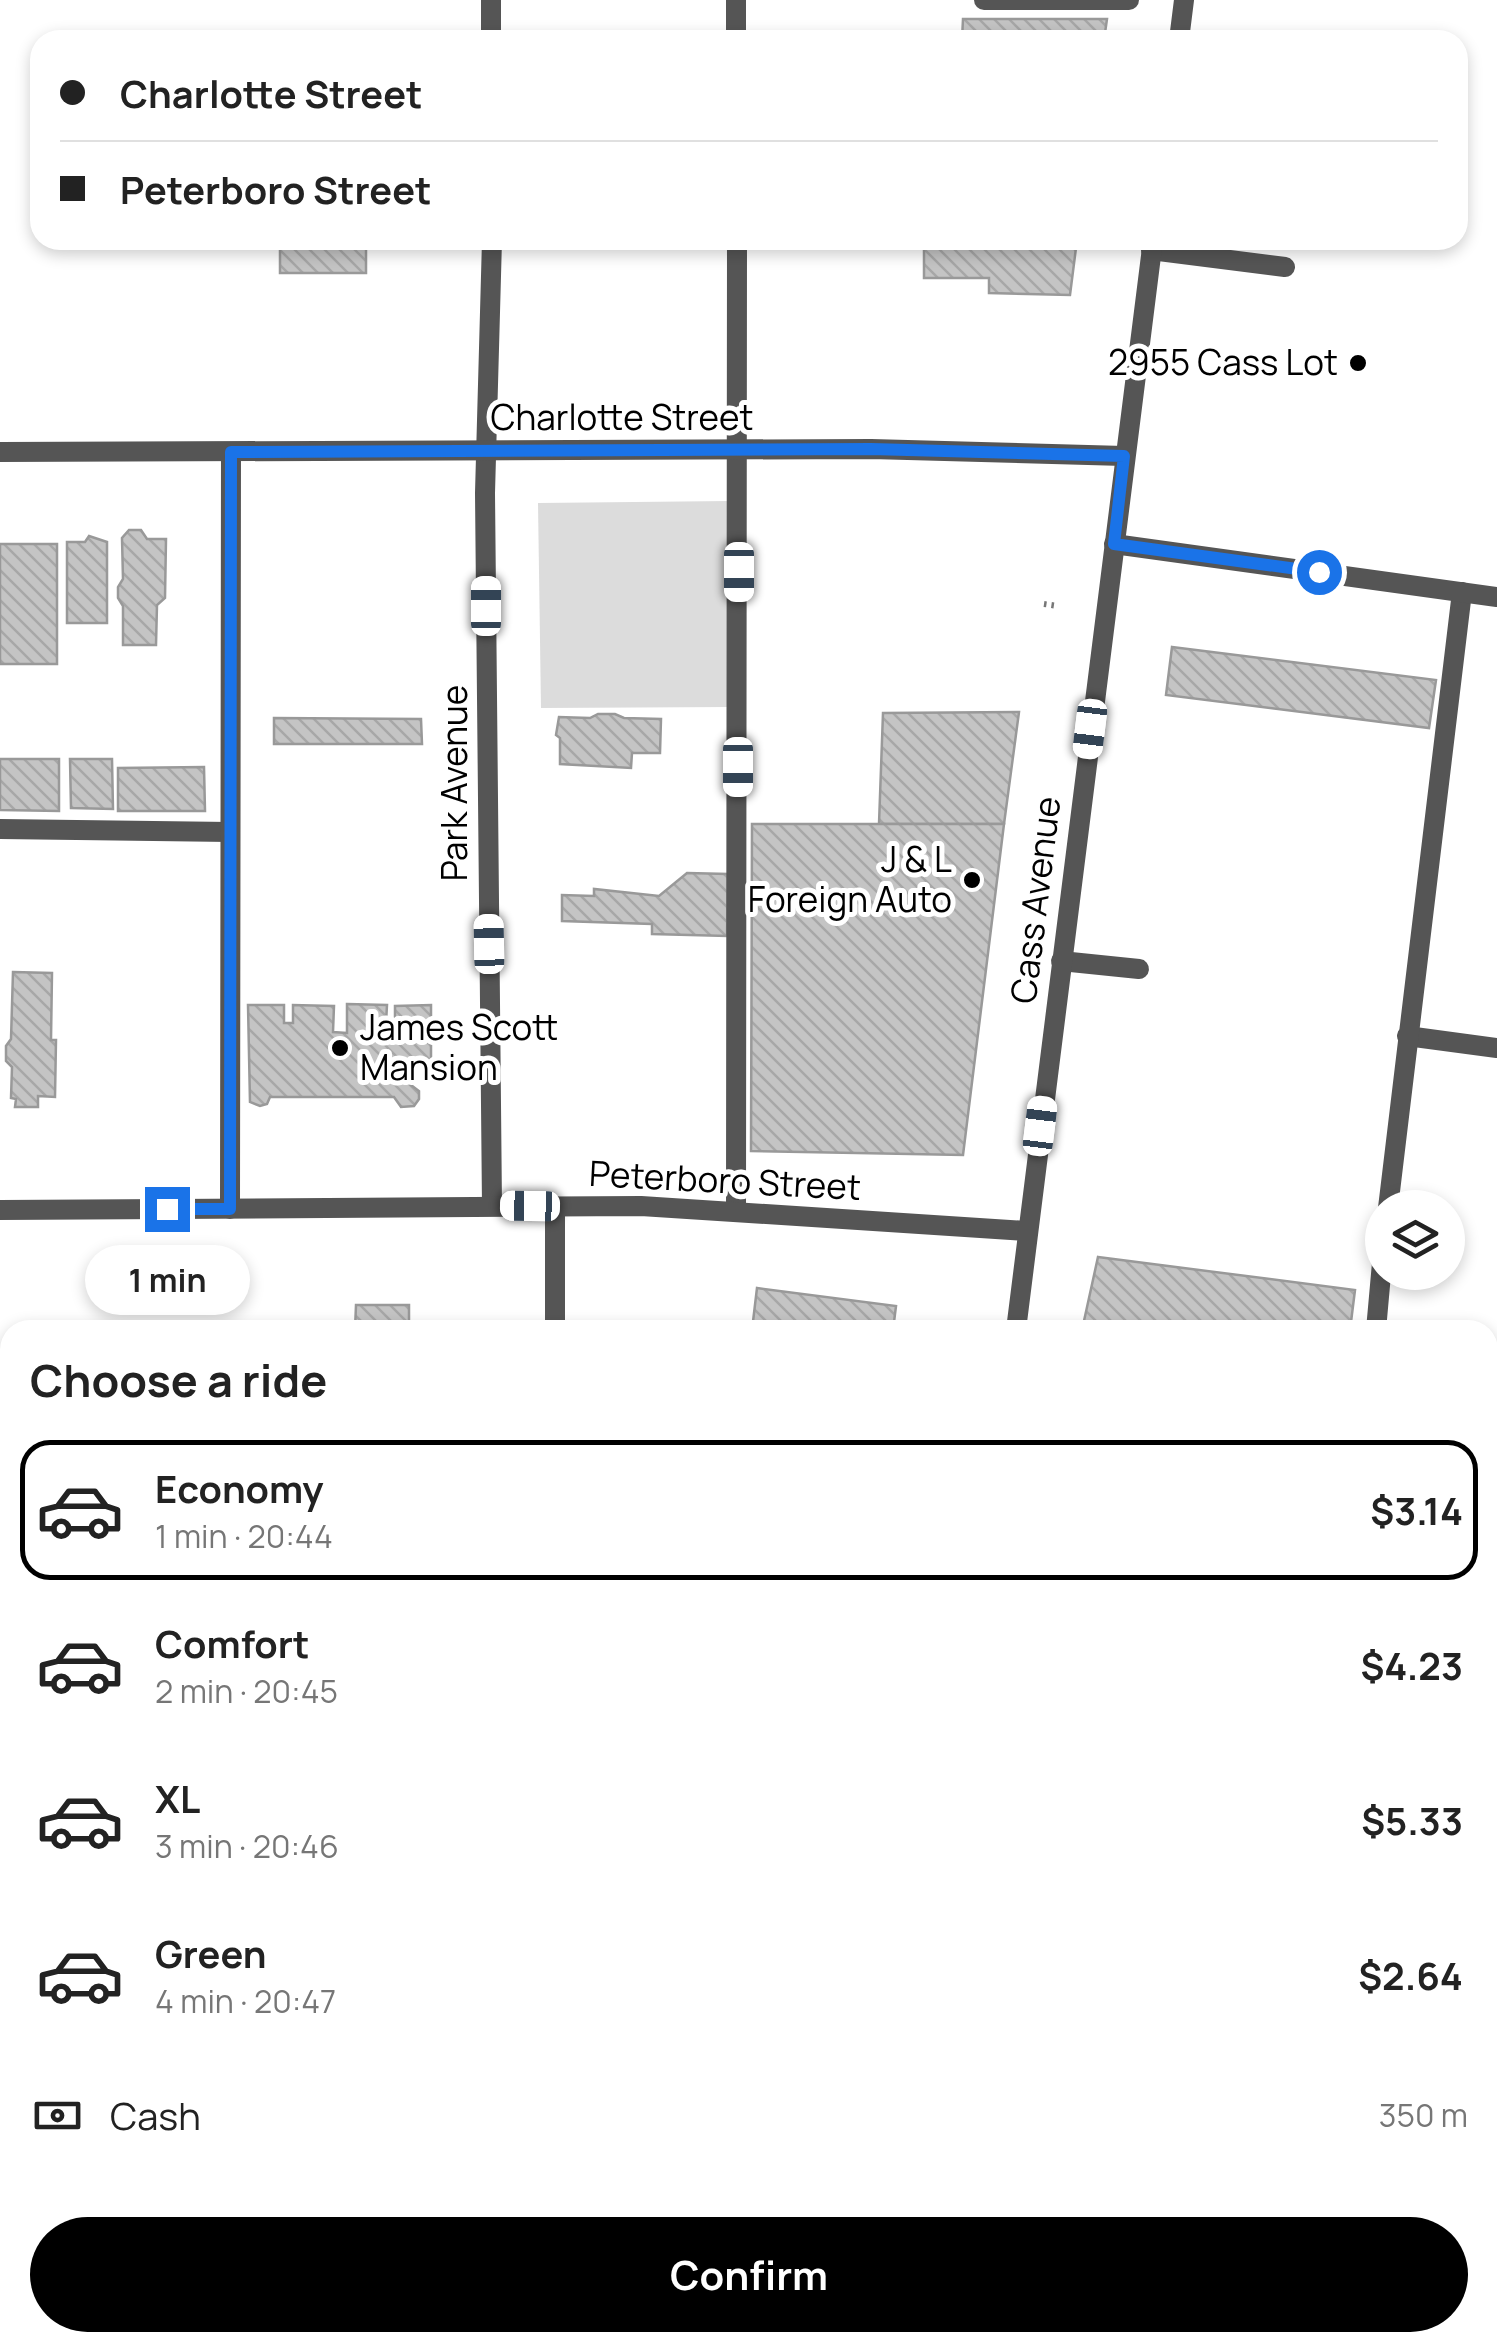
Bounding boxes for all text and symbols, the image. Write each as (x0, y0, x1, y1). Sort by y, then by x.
text: Charlotte Street (120, 67, 423, 119)
text: Peterboro Street (120, 163, 431, 215)
place label: 2955 Cass Lot (1108, 338, 1338, 386)
marker: 2955 Cass Lot (1347, 352, 1369, 374)
street label: Charlotte Street (491, 393, 753, 441)
car (724, 542, 754, 602)
route start (1297, 550, 1342, 595)
car (471, 576, 501, 636)
street label: Park Avenue (430, 685, 478, 881)
car (1071, 697, 1109, 761)
car (723, 737, 753, 797)
street label: Cass Avenue (999, 794, 1072, 1006)
place label: J & L Foreign Auto (748, 835, 952, 923)
marker: J & L Foreign Auto (961, 869, 983, 891)
car (473, 914, 505, 974)
place label: James Scott Mansion (360, 1003, 558, 1091)
marker: James Scott Mansion (329, 1037, 351, 1059)
car (1021, 1094, 1059, 1158)
street label: Peterboro Street (588, 1149, 862, 1211)
route end (145, 1187, 190, 1232)
car (500, 1190, 560, 1222)
map controls (1365, 1190, 1465, 1290)
button: layers (1365, 1190, 1465, 1290)
callout: 1 min (84, 1244, 250, 1314)
text: 1 min (128, 1258, 207, 1302)
text: Choose a ride (30, 1349, 327, 1411)
text: Economy (155, 1462, 324, 1514)
icon: car (35, 1465, 125, 1555)
text: $3.14 (1370, 1484, 1463, 1536)
text: 1 min · 20:44 (155, 1514, 333, 1558)
text: Comfort (155, 1617, 309, 1669)
icon: car (35, 1620, 125, 1710)
text: $4.23 (1361, 1639, 1463, 1691)
text: 2 min · 20:45 (155, 1669, 338, 1713)
text: XL (155, 1772, 200, 1824)
icon: car (35, 1775, 125, 1865)
text: $5.33 (1361, 1794, 1463, 1846)
text: 3 min · 20:46 (155, 1824, 339, 1868)
text: Green (155, 1927, 267, 1979)
icon: car (35, 1930, 125, 2020)
text: $2.64 (1358, 1949, 1463, 2001)
text: 4 min · 20:47 (155, 1979, 336, 2023)
icon: cash (30, 2088, 85, 2143)
text: Cash (110, 2089, 201, 2141)
text: 350 m (1379, 2093, 1468, 2137)
button: Confirm (30, 2217, 1468, 2332)

